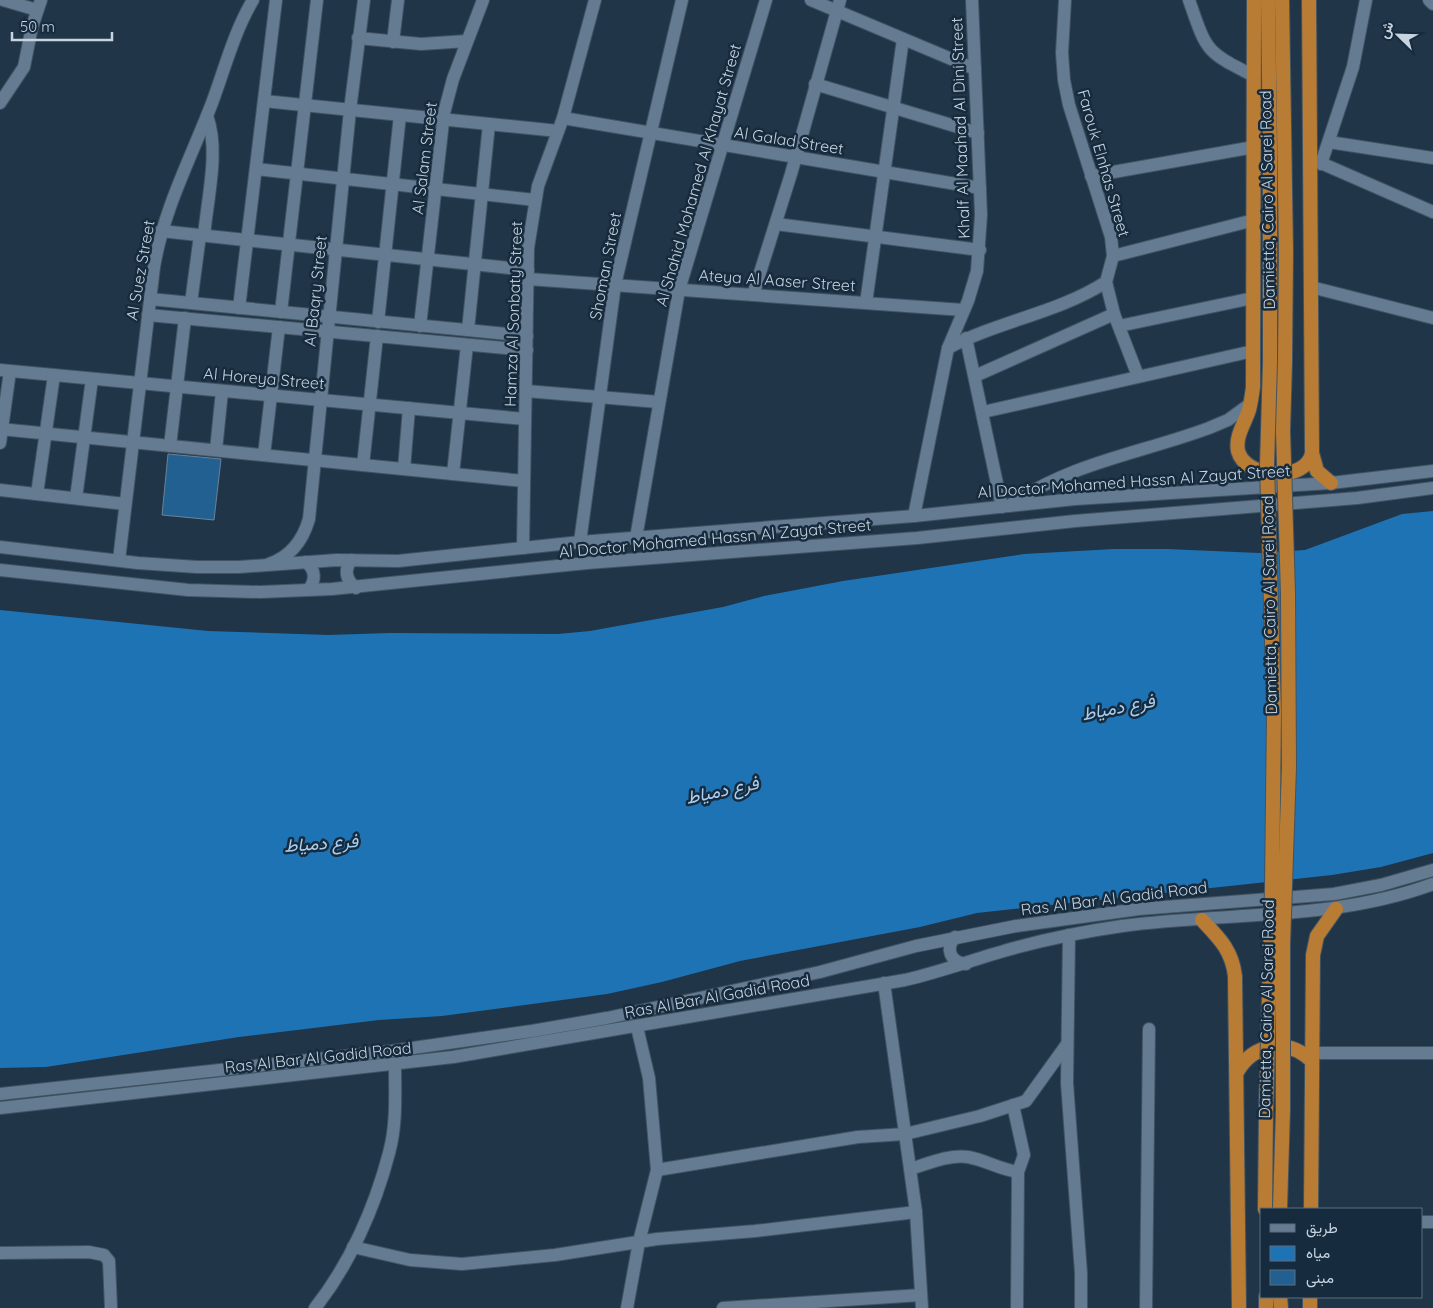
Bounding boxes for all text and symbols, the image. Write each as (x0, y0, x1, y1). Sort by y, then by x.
scale bar (12, 10, 112, 42)
north arrow (1373, 10, 1423, 60)
text: 50 m (20, 17, 55, 36)
street label: Khalf Al Maahad Al Dini Street (946, 17, 974, 239)
text: ش (1374, 19, 1398, 41)
street label: Al Shahid Mohamed Al Khayat Street (651, 41, 745, 309)
street label: Farouk Elnhas Street (1073, 87, 1135, 239)
street label: Damietta, Cairo Al Sarei Road (1255, 90, 1279, 310)
street label: Al Salam Street (407, 101, 441, 215)
street label: Al Galad Street (733, 121, 845, 159)
street label: Shoman Street (585, 210, 625, 322)
street label: Al Suez Street (121, 218, 159, 322)
street label: Hamza Al Sonbaty Street (500, 221, 526, 407)
street label: Al Baqry Street (299, 234, 331, 348)
street label: Ateya Al Aaser Street (698, 265, 856, 295)
street label: Al Horeya Street (203, 363, 325, 393)
street label: Al Doctor Mohamed Hassn Al Zayat Street (977, 460, 1291, 502)
street label: Damietta, Cairo Al Sarei Road (1257, 495, 1281, 715)
street label: Al Doctor Mohamed Hassn Al Zayat Street (558, 514, 872, 562)
water label: فرع دمياط (1079, 689, 1158, 727)
water label: فرع دمياط (683, 771, 762, 811)
water label: فرع دمياط (283, 829, 360, 859)
street label: Ras Al Bar Al Gadid Road (1020, 877, 1208, 919)
street label: Damietta, Cairo Al Sarei Road (1254, 899, 1278, 1119)
street label: Ras Al Bar Al Gadid Road (623, 970, 811, 1022)
street label: Ras Al Bar Al Gadid Road (224, 1037, 412, 1077)
legend (1260, 1208, 1423, 1298)
text: طريق (1306, 1218, 1338, 1238)
text: مياه (1306, 1243, 1330, 1262)
text: مبنى (1306, 1268, 1334, 1288)

